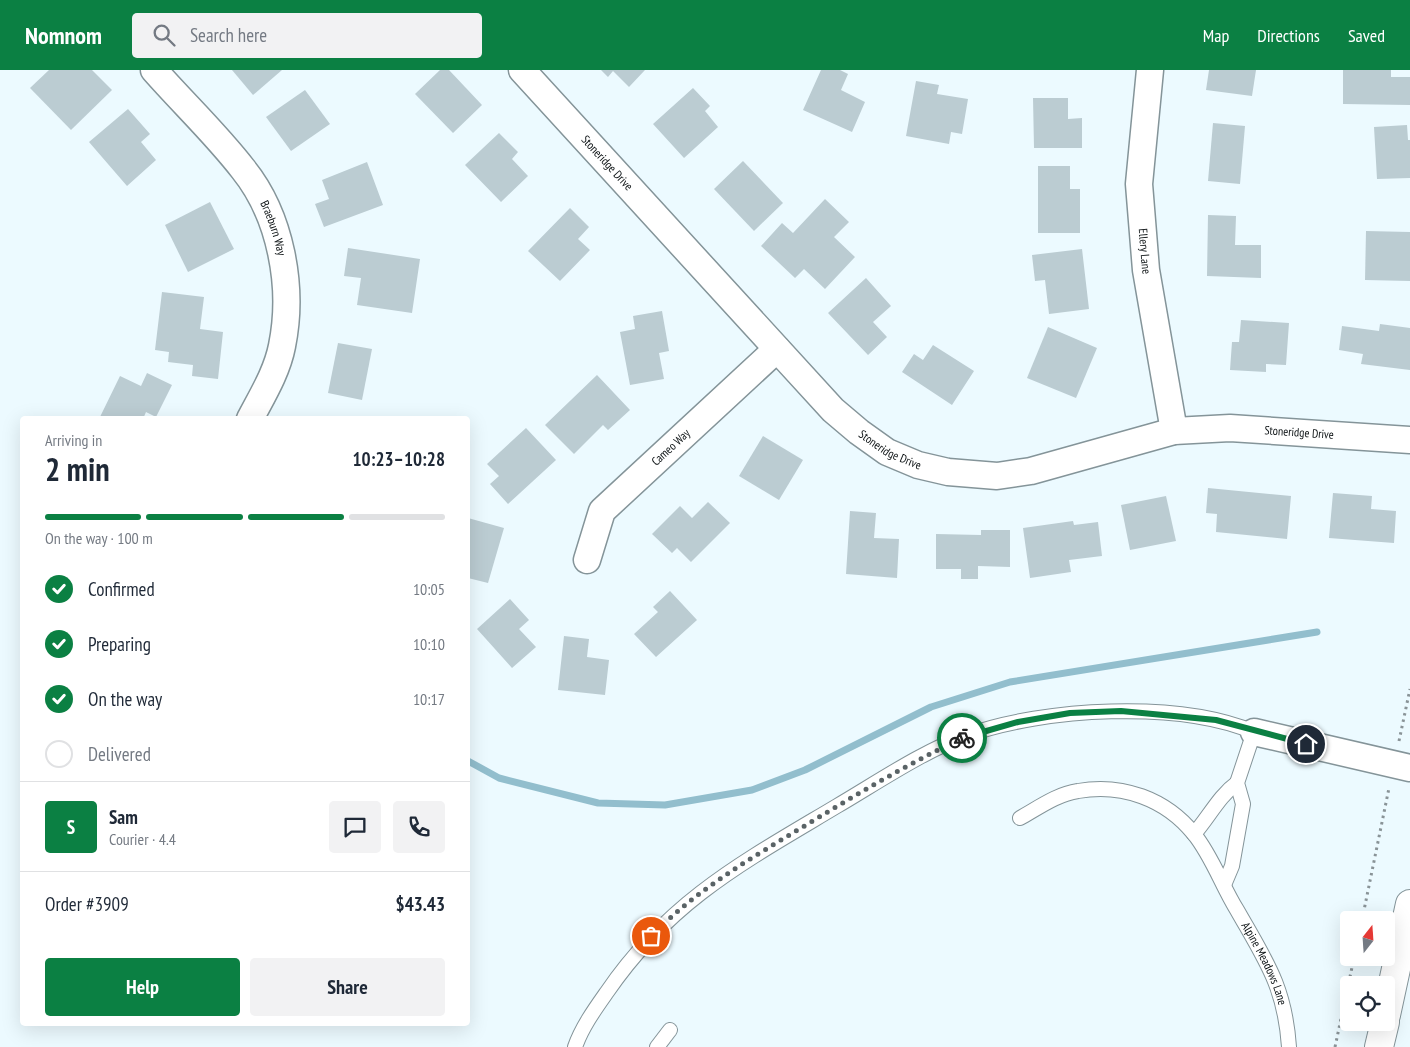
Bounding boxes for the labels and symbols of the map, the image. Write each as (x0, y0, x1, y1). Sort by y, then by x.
street label: Stoneridge Drive (578, 132, 636, 193)
street label: Braeburn Way (257, 198, 290, 257)
street label: Ellery Lane (1136, 228, 1155, 275)
street label: Stoneridge Drive (1264, 422, 1334, 442)
street label: Cameo Way (648, 425, 693, 469)
street label: Stoneridge Drive (856, 426, 923, 472)
courier (937, 713, 987, 763)
pin (1285, 723, 1327, 765)
north arrow (1340, 911, 1395, 966)
pin (630, 915, 672, 957)
street label: Alpine Meadows Lane (1239, 919, 1290, 1006)

